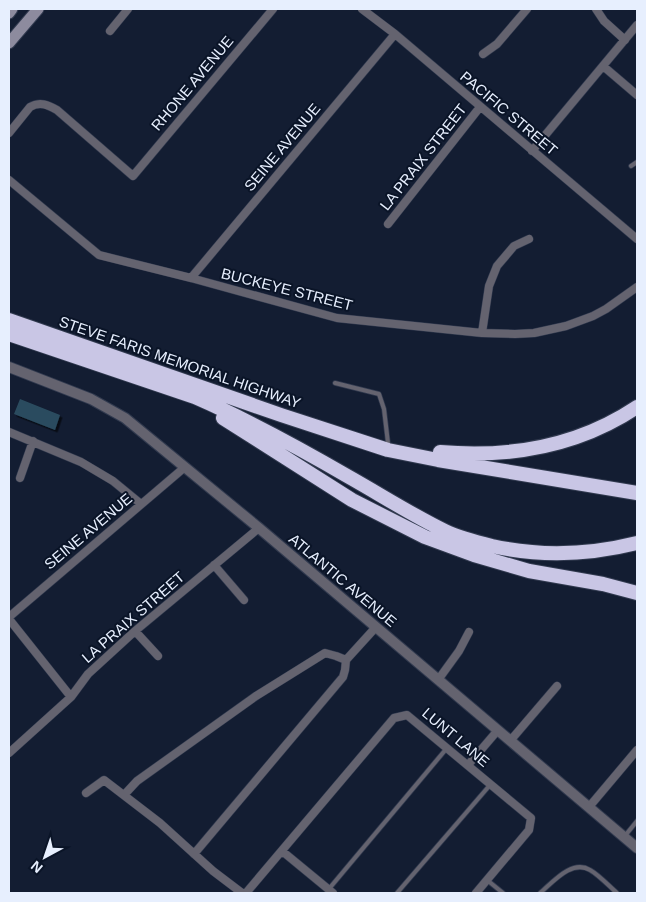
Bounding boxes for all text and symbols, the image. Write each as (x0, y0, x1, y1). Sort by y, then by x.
street label: RHONE AVENUE (148, 32, 236, 134)
street label: PACIFIC STREET (457, 67, 561, 159)
street label: SEINE AVENUE (240, 100, 324, 194)
street label: LA PRAIX STREET (376, 101, 470, 213)
street label: BUCKEYE STREET (219, 264, 355, 314)
street label: STEVE FARIS MEMORIAL HIGHWAY (57, 313, 303, 411)
street label: SEINE AVENUE (41, 489, 135, 573)
street label: ATLANTIC AVENUE (286, 530, 400, 630)
street label: LA PRAIX STREET (78, 568, 188, 666)
street label: LUNT LANE (419, 704, 493, 770)
north arrow (20, 832, 70, 882)
text: N (28, 858, 46, 876)

